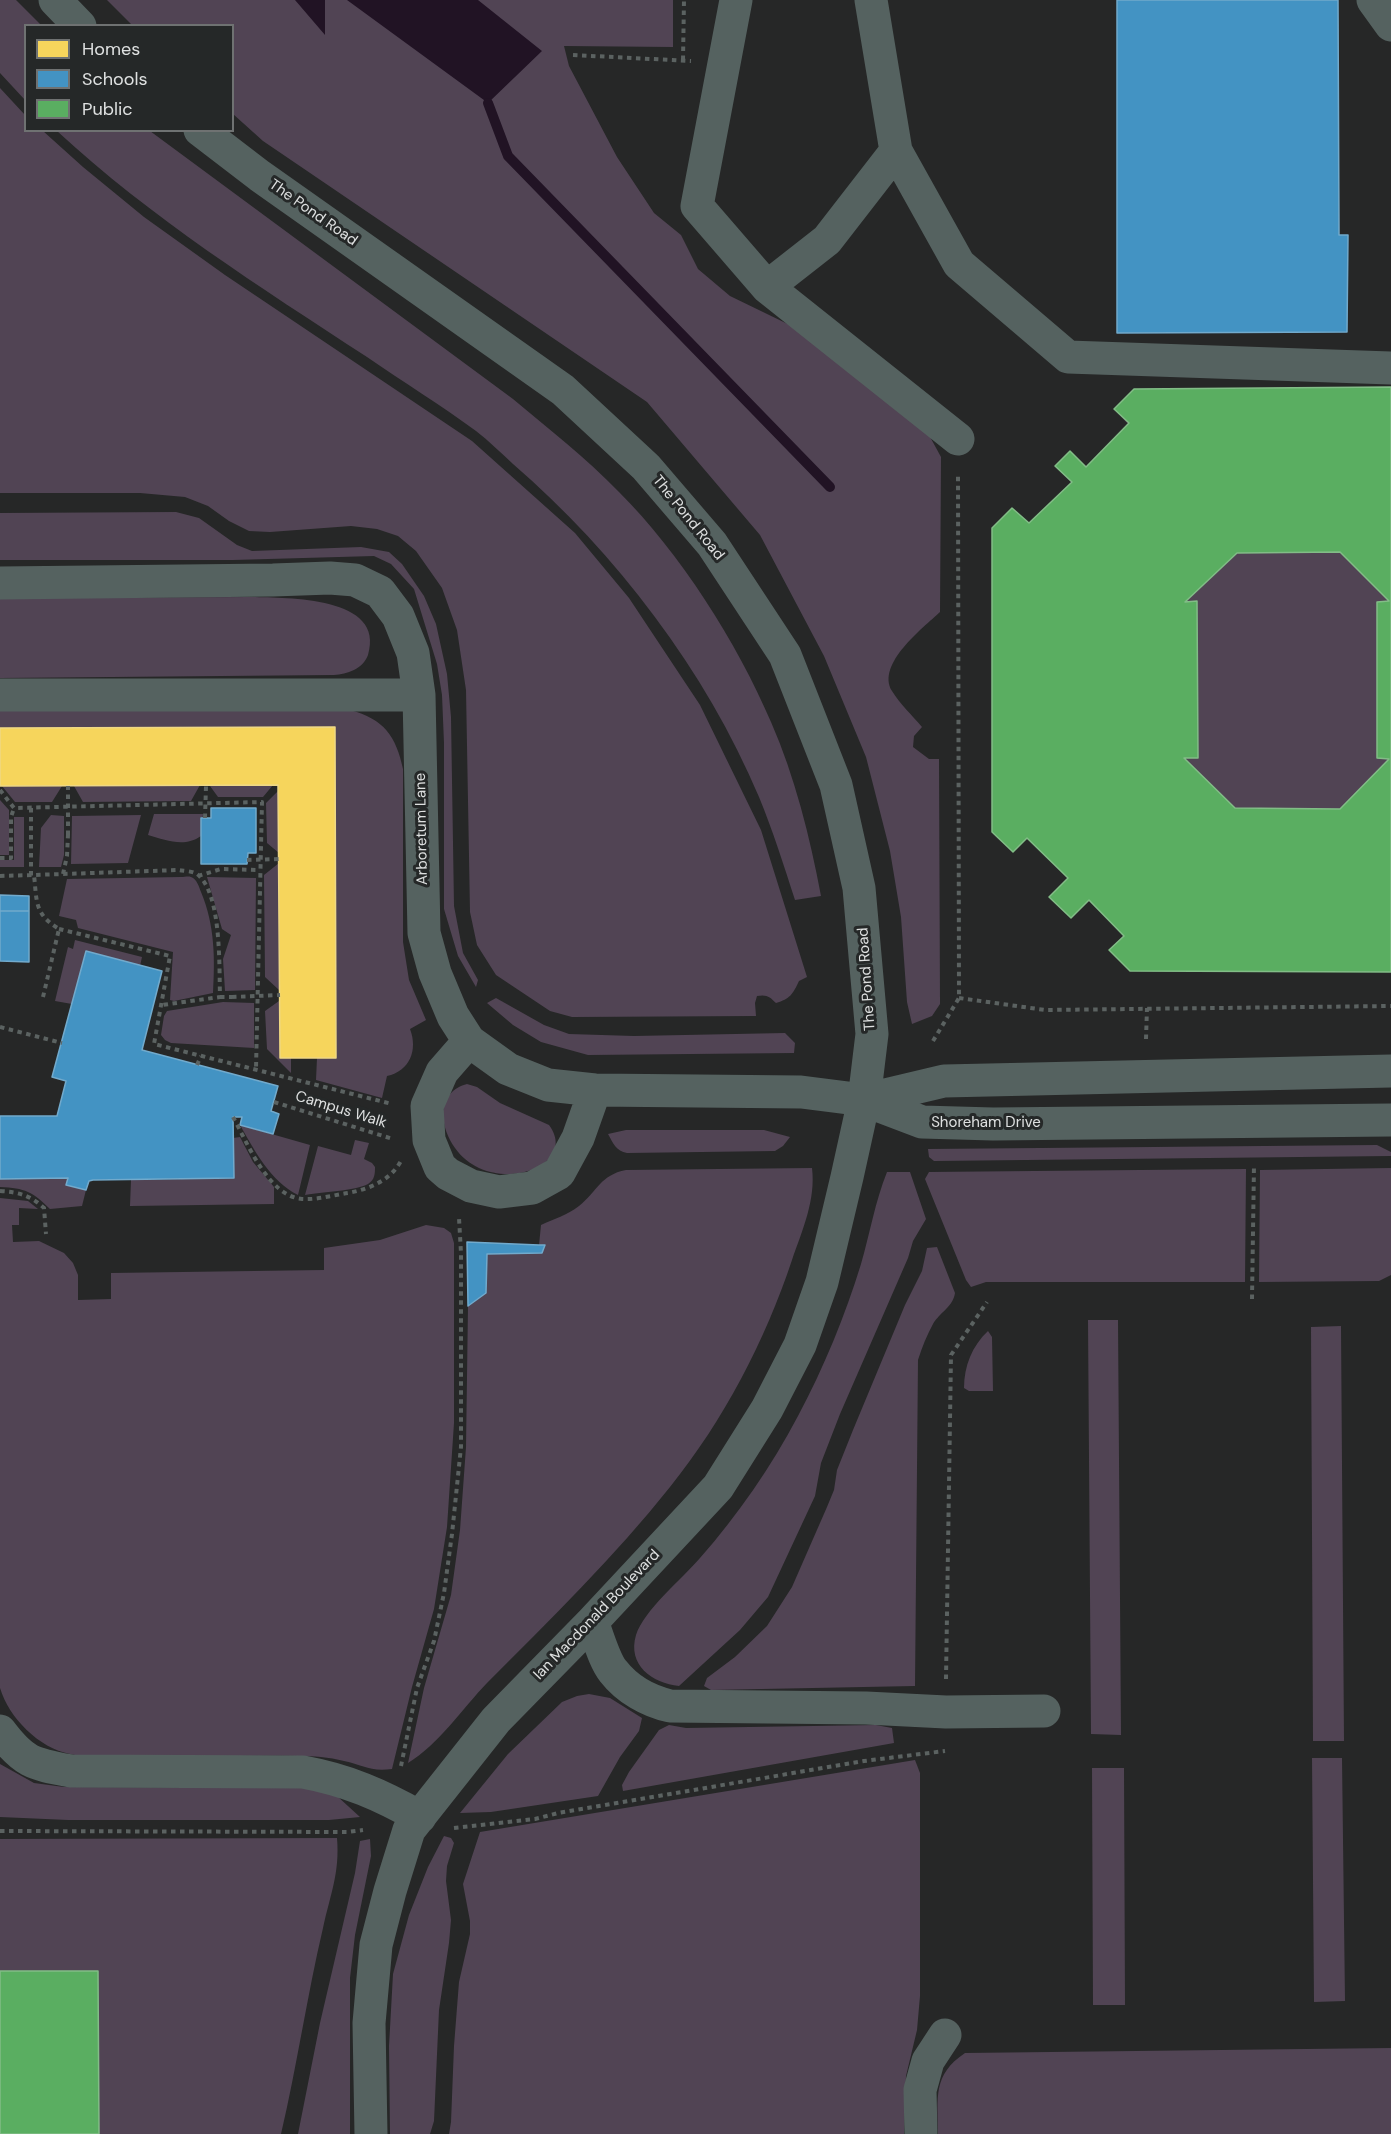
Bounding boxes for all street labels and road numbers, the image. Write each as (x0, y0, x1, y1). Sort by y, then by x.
street label: The Pond Road (265, 176, 361, 250)
street label: The Pond Road (648, 472, 728, 564)
street label: Arboretum Lane (412, 773, 432, 885)
street label: The Pond Road (854, 927, 880, 1031)
street label: Campus Walk (293, 1088, 389, 1132)
street label: Shoreham Drive (931, 1114, 1041, 1132)
street label: Ian Macdonald Boulevard (530, 1546, 664, 1684)

